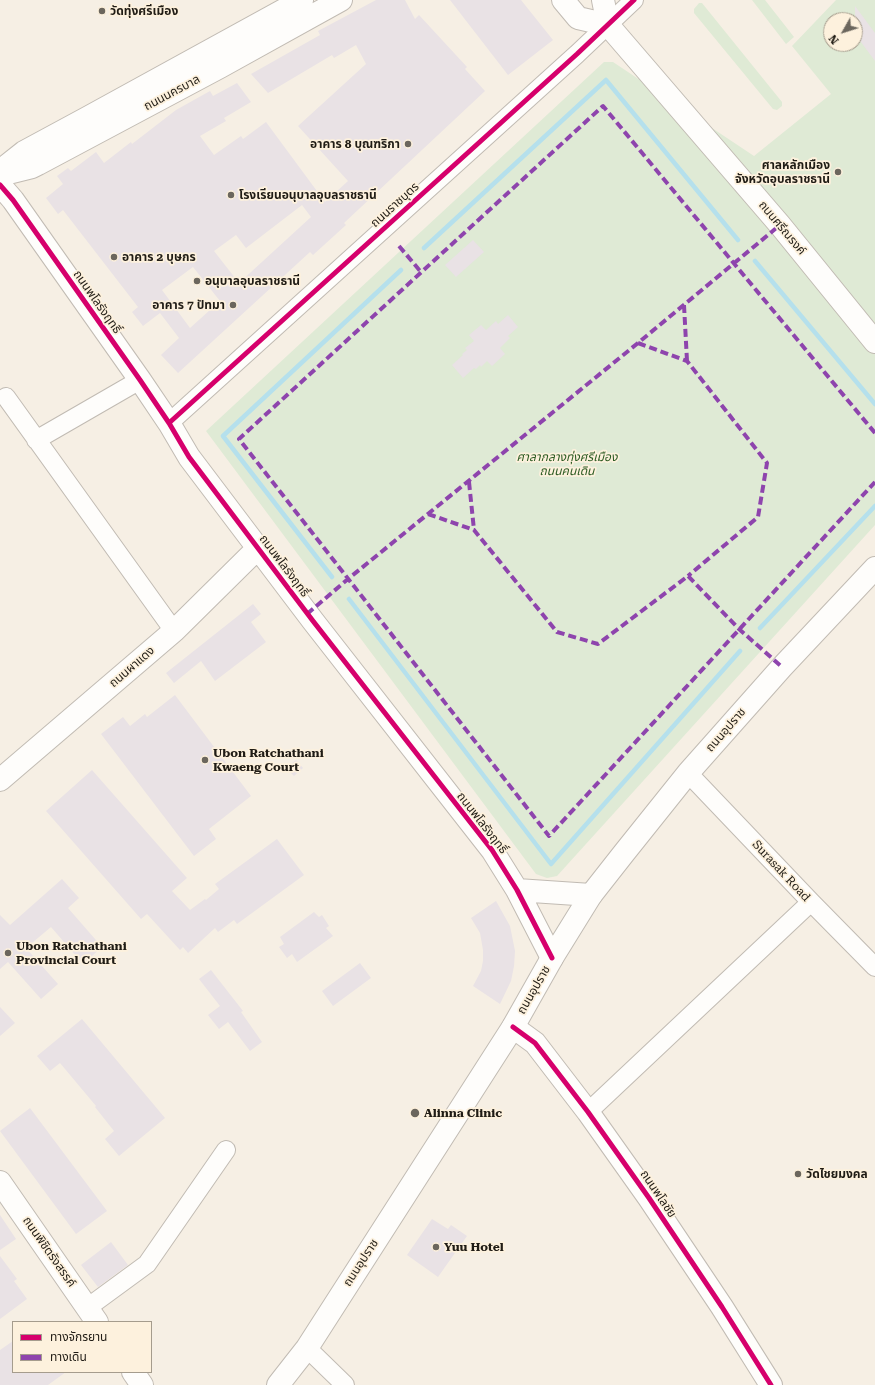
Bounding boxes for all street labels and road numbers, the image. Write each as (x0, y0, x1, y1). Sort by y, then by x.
street label: ถนนนครบาล (141, 72, 203, 114)
street label: ถนนราชบุตร (368, 180, 422, 230)
street label: ถนนศรีณรงค์ (755, 198, 809, 258)
street label: ถนนพโลรังฤทธิ์ (70, 268, 124, 336)
street label: ถนนพโลรังฤทธิ์ (256, 532, 312, 600)
street label: ถนนผาแดง (106, 643, 158, 691)
street label: ถนนอุปราช (703, 705, 749, 755)
street label: ถนนพโลรังฤทธิ์ (454, 789, 510, 857)
street label: Surasak Road (749, 837, 813, 905)
street label: ถนนอุปราช (514, 963, 554, 1017)
street label: ถนนพโลชัย (637, 1167, 679, 1221)
street label: ถนนพิชิตรังสรรค์ (19, 1214, 79, 1290)
street label: ถนนอุปราช (340, 1237, 382, 1289)

